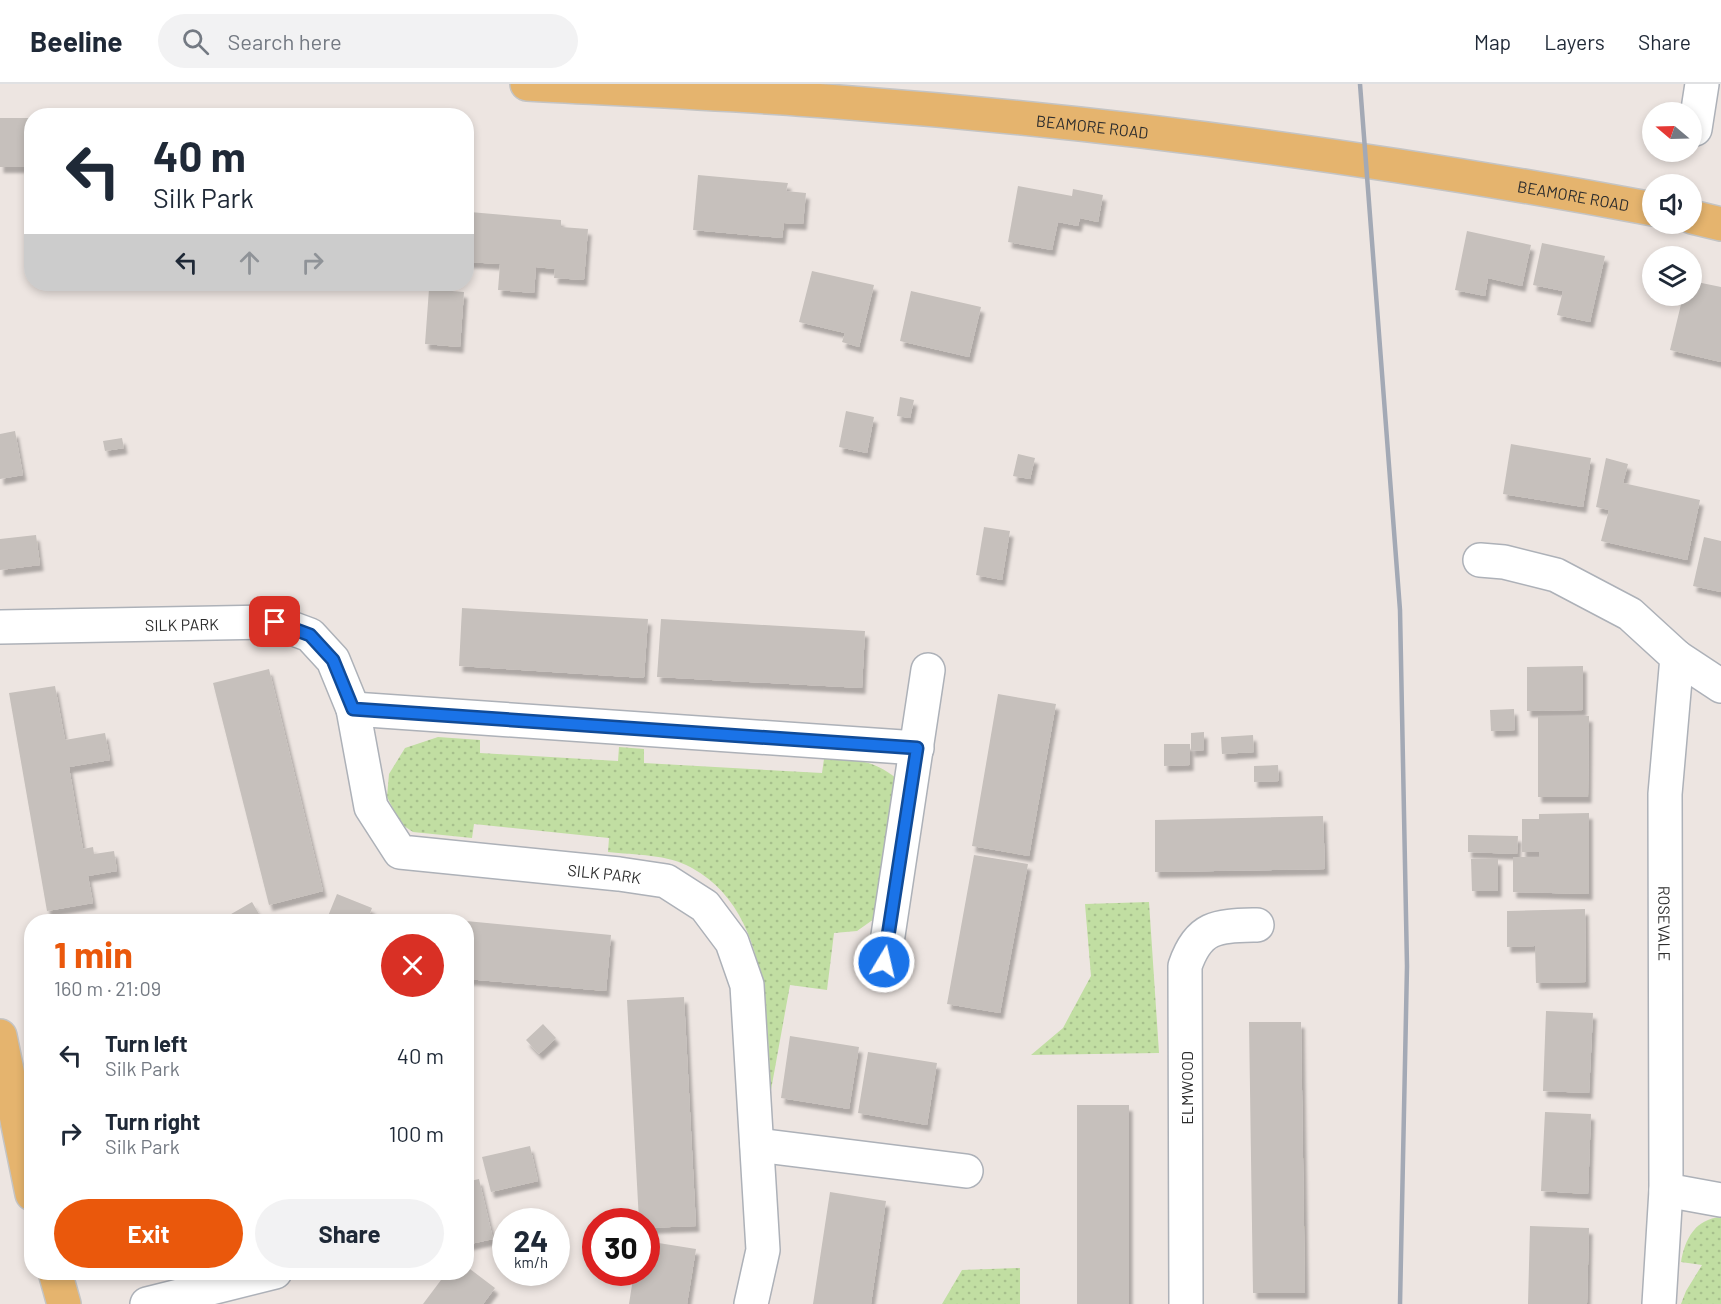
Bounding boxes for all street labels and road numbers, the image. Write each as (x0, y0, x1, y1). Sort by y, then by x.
street label: BEAMORE ROAD (1035, 110, 1150, 141)
street label: BEAMORE ROAD (1516, 176, 1631, 214)
street label: SILK PARK (145, 614, 219, 634)
street label: SILK PARK (567, 859, 643, 887)
street label: ROSEVALE (1656, 886, 1675, 961)
street label: ELMWOOD (1177, 1051, 1196, 1125)

